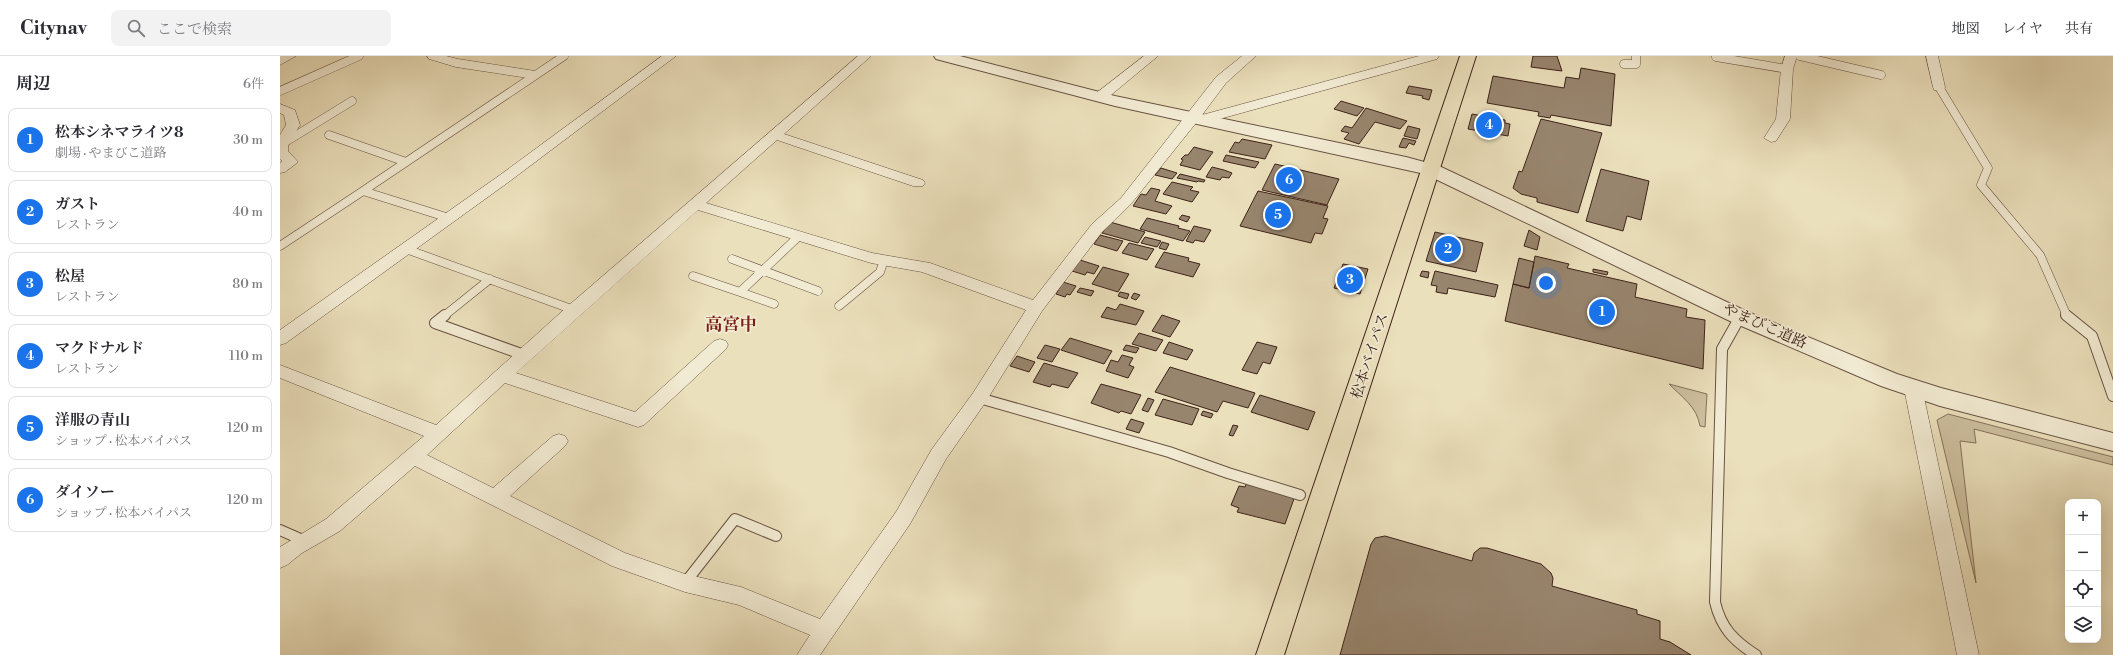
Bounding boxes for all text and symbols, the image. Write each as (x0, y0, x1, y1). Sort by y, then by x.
search box (111, 10, 391, 46)
text: Citynav (20, 16, 87, 40)
icon: search (125, 17, 147, 39)
text: ここで検索 (157, 20, 232, 39)
text: 地図 (1952, 20, 1980, 38)
text: レイヤ (2002, 20, 2043, 38)
text: 共有 (2065, 20, 2093, 38)
text: 周辺 (16, 73, 50, 95)
text: 6件 (243, 76, 264, 92)
pin: 4 (1476, 110, 1502, 140)
text: 松本シネマライツ8 (55, 123, 184, 142)
text: 1 (27, 132, 33, 148)
text: 30 m (233, 132, 263, 148)
text: 劇場 · やまびこ道路 (55, 145, 167, 161)
pin: 6 (1276, 165, 1302, 195)
text: ガスト (55, 195, 100, 214)
pin: 5 (1265, 200, 1291, 230)
text: 2 (26, 204, 34, 220)
text: 40 m (233, 204, 263, 220)
text: レストラン (55, 217, 120, 233)
pin: 2 (1435, 234, 1461, 264)
pin: 3 (1337, 265, 1363, 295)
text: 松屋 (55, 267, 85, 286)
your location (1536, 273, 1556, 293)
text: 3 (26, 276, 34, 292)
text: 80 m (232, 276, 263, 292)
text: レストラン (55, 289, 120, 305)
pin: 1 (1589, 297, 1615, 327)
street label: やまびこ道路 (1720, 299, 1810, 353)
street label: 松本バイパス (1347, 310, 1393, 402)
district label: 高宮中 (706, 314, 757, 336)
text: マクドナルド (55, 339, 144, 358)
text: 4 (26, 348, 34, 364)
text: 110 m (229, 348, 263, 364)
text: レストラン (55, 361, 120, 377)
text: 洋服の青山 (55, 411, 130, 430)
text: 5 (26, 420, 34, 436)
text: 120 m (227, 420, 263, 436)
text: ショップ · 松本バイパス (55, 433, 192, 449)
text: ダイソー (55, 483, 115, 502)
text: 6 (26, 492, 34, 508)
text: 120 m (227, 492, 263, 508)
map controls (2065, 499, 2101, 643)
button: + (2065, 499, 2101, 535)
text: ショップ · 松本バイパス (55, 505, 192, 521)
button: − (2065, 535, 2101, 571)
button: locate (2065, 571, 2101, 607)
button: layers (2065, 607, 2101, 643)

